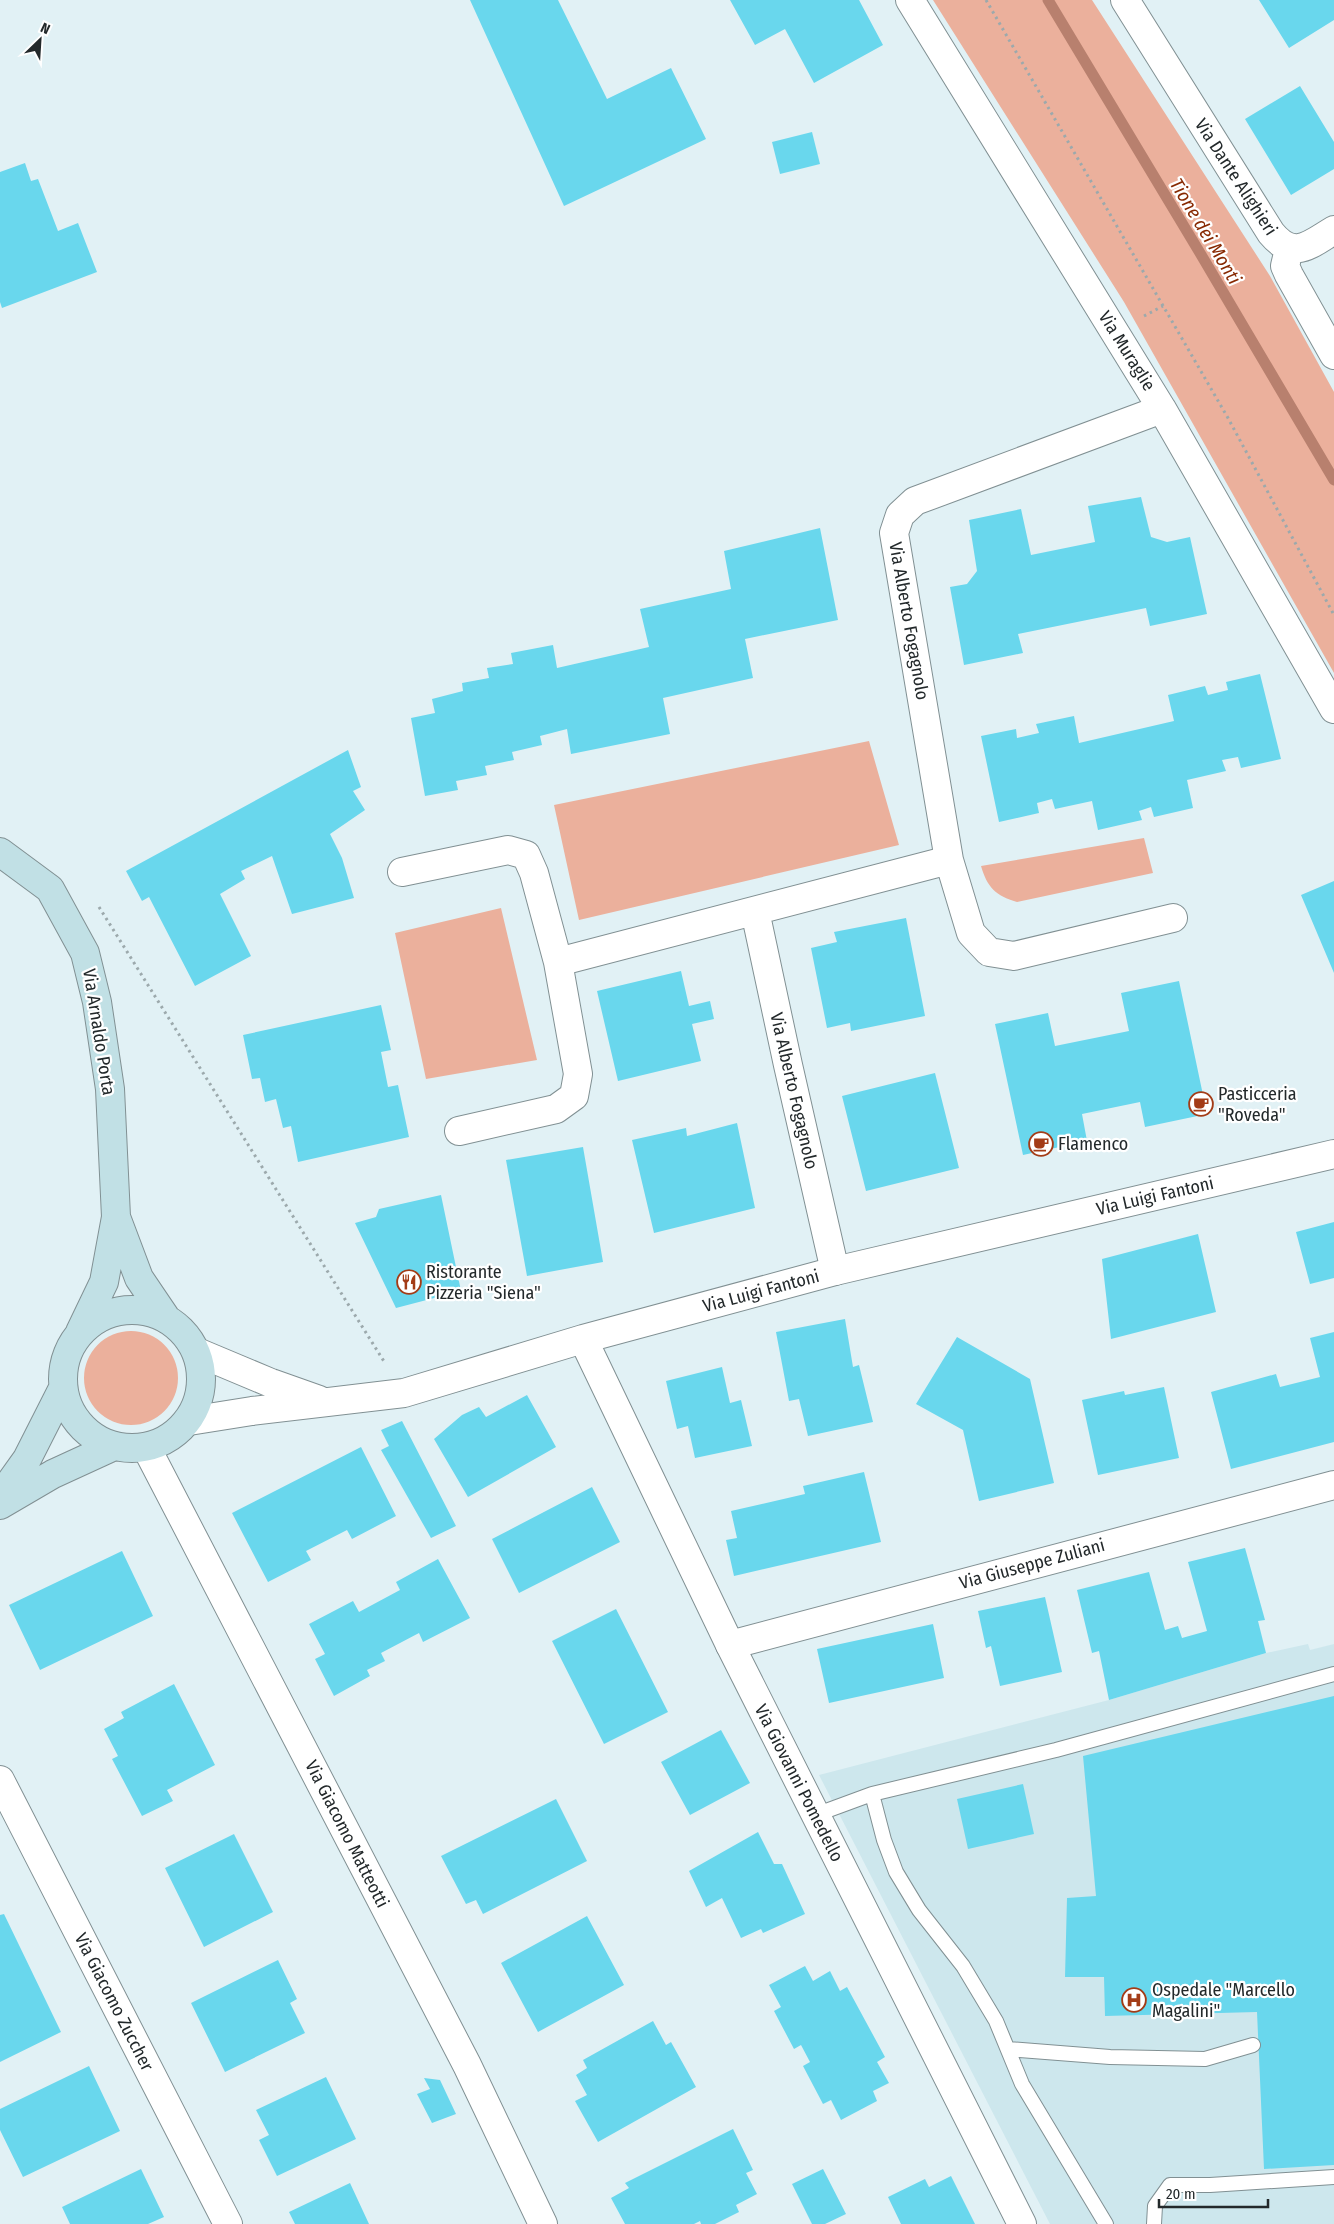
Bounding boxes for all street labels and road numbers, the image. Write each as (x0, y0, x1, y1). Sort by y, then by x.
street label: Via Dante Alighieri (1190, 114, 1282, 240)
street label: Via Muraglie (1094, 307, 1160, 395)
street label: Via Alberto Fogagnolo (884, 540, 934, 702)
street label: Via Arnaldo Porta (78, 967, 120, 1097)
street label: Via Alberto Fogagnolo (765, 1011, 823, 1171)
street label: Via Luigi Fantoni (1094, 1172, 1216, 1220)
street label: Via Luigi Fantoni (700, 1265, 822, 1317)
street label: Via Giuseppe Zuliani (957, 1534, 1107, 1594)
street label: Via Giovanni Pomedello (750, 1701, 848, 1865)
street label: Via Giacomo Matteotti (300, 1757, 394, 1911)
street label: Via Giacomo Zuccher (70, 1929, 159, 2075)

